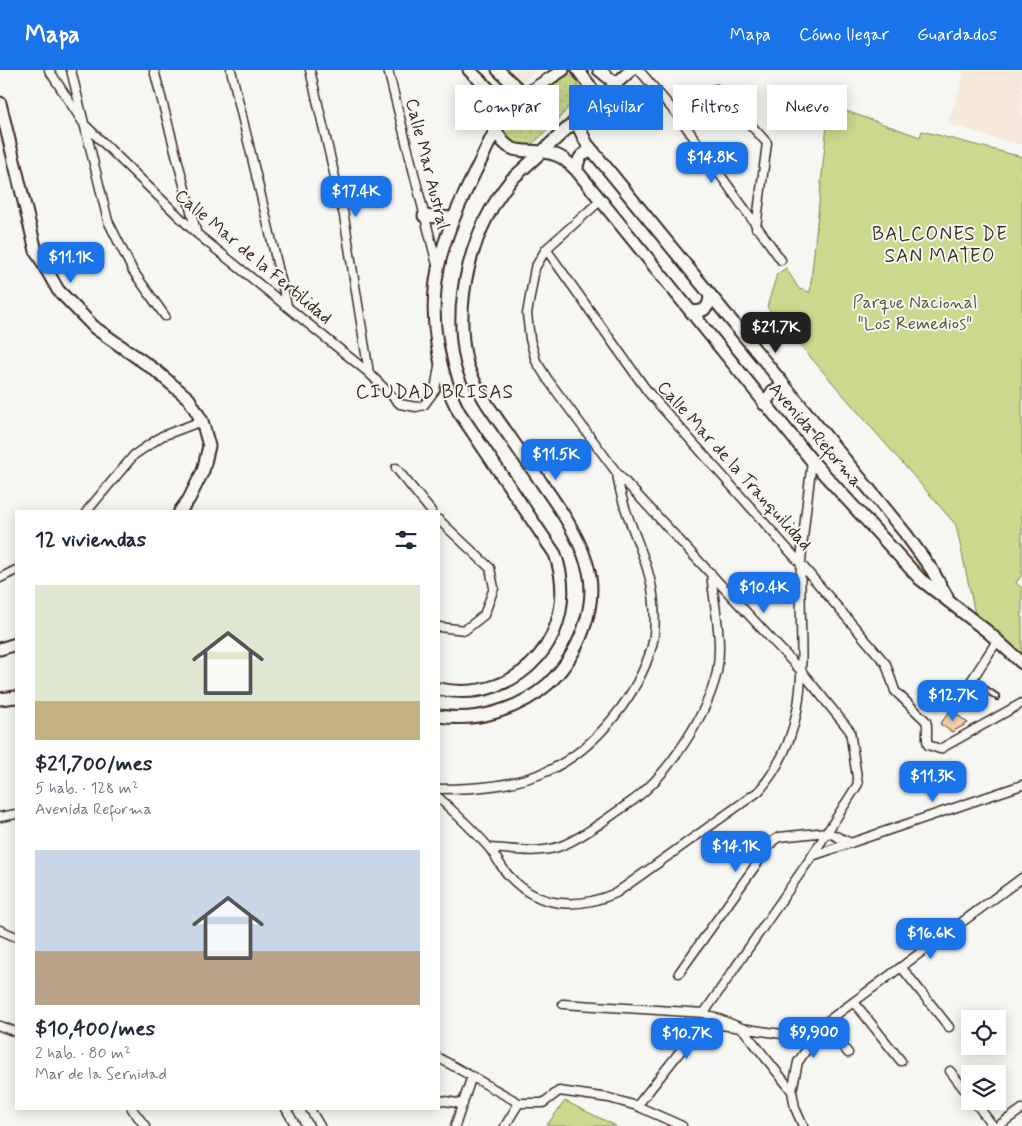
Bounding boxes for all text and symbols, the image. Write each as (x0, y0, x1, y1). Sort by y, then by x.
text: Mapa (25, 20, 80, 51)
text: Mapa (730, 23, 771, 47)
text: Cómo llegar (799, 23, 889, 47)
text: Guardados (917, 23, 997, 47)
chip: Comprar (455, 85, 559, 130)
chip: Alquilar (569, 85, 663, 130)
chip: Filtros (673, 85, 757, 130)
chip: Nuevo (767, 85, 847, 130)
street label: Calle Mar Austral (399, 96, 455, 232)
pin: $14.8K (671, 142, 753, 184)
text: $14.8K (687, 147, 737, 168)
pin: $17.4K (315, 176, 397, 218)
text: $17.4K (332, 181, 380, 202)
street label: Calle Mar de la Fertilidad (169, 184, 337, 330)
district label: BALCONES DE SAN MATEO (872, 222, 1008, 269)
pin: $11.1K (30, 242, 112, 284)
text: $11.1K (48, 247, 94, 268)
park label: Parque Nacional "Los Remedios" (852, 291, 978, 336)
pin: $21.7K (735, 312, 817, 354)
text: $21.7K (752, 317, 800, 338)
street label: Calle Mar de la Tranquilidad (651, 376, 817, 556)
street label: Avenida Reforma (761, 378, 867, 494)
district label: CIUDAD BRISAS (356, 380, 514, 405)
pin: $11.5K (515, 438, 597, 481)
text: $11.5K (532, 444, 580, 465)
text: 12 viviendas (35, 526, 146, 554)
icon: filters (392, 526, 420, 554)
pin: $10.4K (723, 572, 805, 614)
text: $10.4K (739, 577, 789, 598)
icon: home (183, 618, 273, 708)
pin: $12.7K (912, 680, 994, 722)
text: $12.7K (928, 685, 978, 706)
text: $21,700/mes (35, 750, 152, 778)
pin: $11.3K (892, 760, 974, 803)
text: $11.3K (910, 766, 956, 787)
text: 5 hab. · 128 m² (35, 778, 139, 799)
text: Avenida Reforma (35, 799, 152, 820)
pin: $14.1K (695, 830, 777, 873)
text: $14.1K (712, 836, 760, 857)
icon: home (183, 883, 273, 973)
pin: $16.6K (890, 918, 972, 960)
text: $16.6K (907, 923, 955, 944)
map controls (961, 1010, 1006, 1110)
button: locate (961, 1010, 1006, 1055)
text: $10,400/mes (35, 1015, 155, 1043)
pin: $9,900 (773, 1016, 855, 1059)
pin: $10.7K (646, 1018, 728, 1060)
text: $9,900 (790, 1022, 838, 1043)
text: $10.7K (662, 1023, 712, 1044)
text: 2 hab. · 80 m² (35, 1043, 131, 1064)
text: Mar de la Sernidad (35, 1064, 167, 1085)
button: layers (961, 1065, 1006, 1110)

